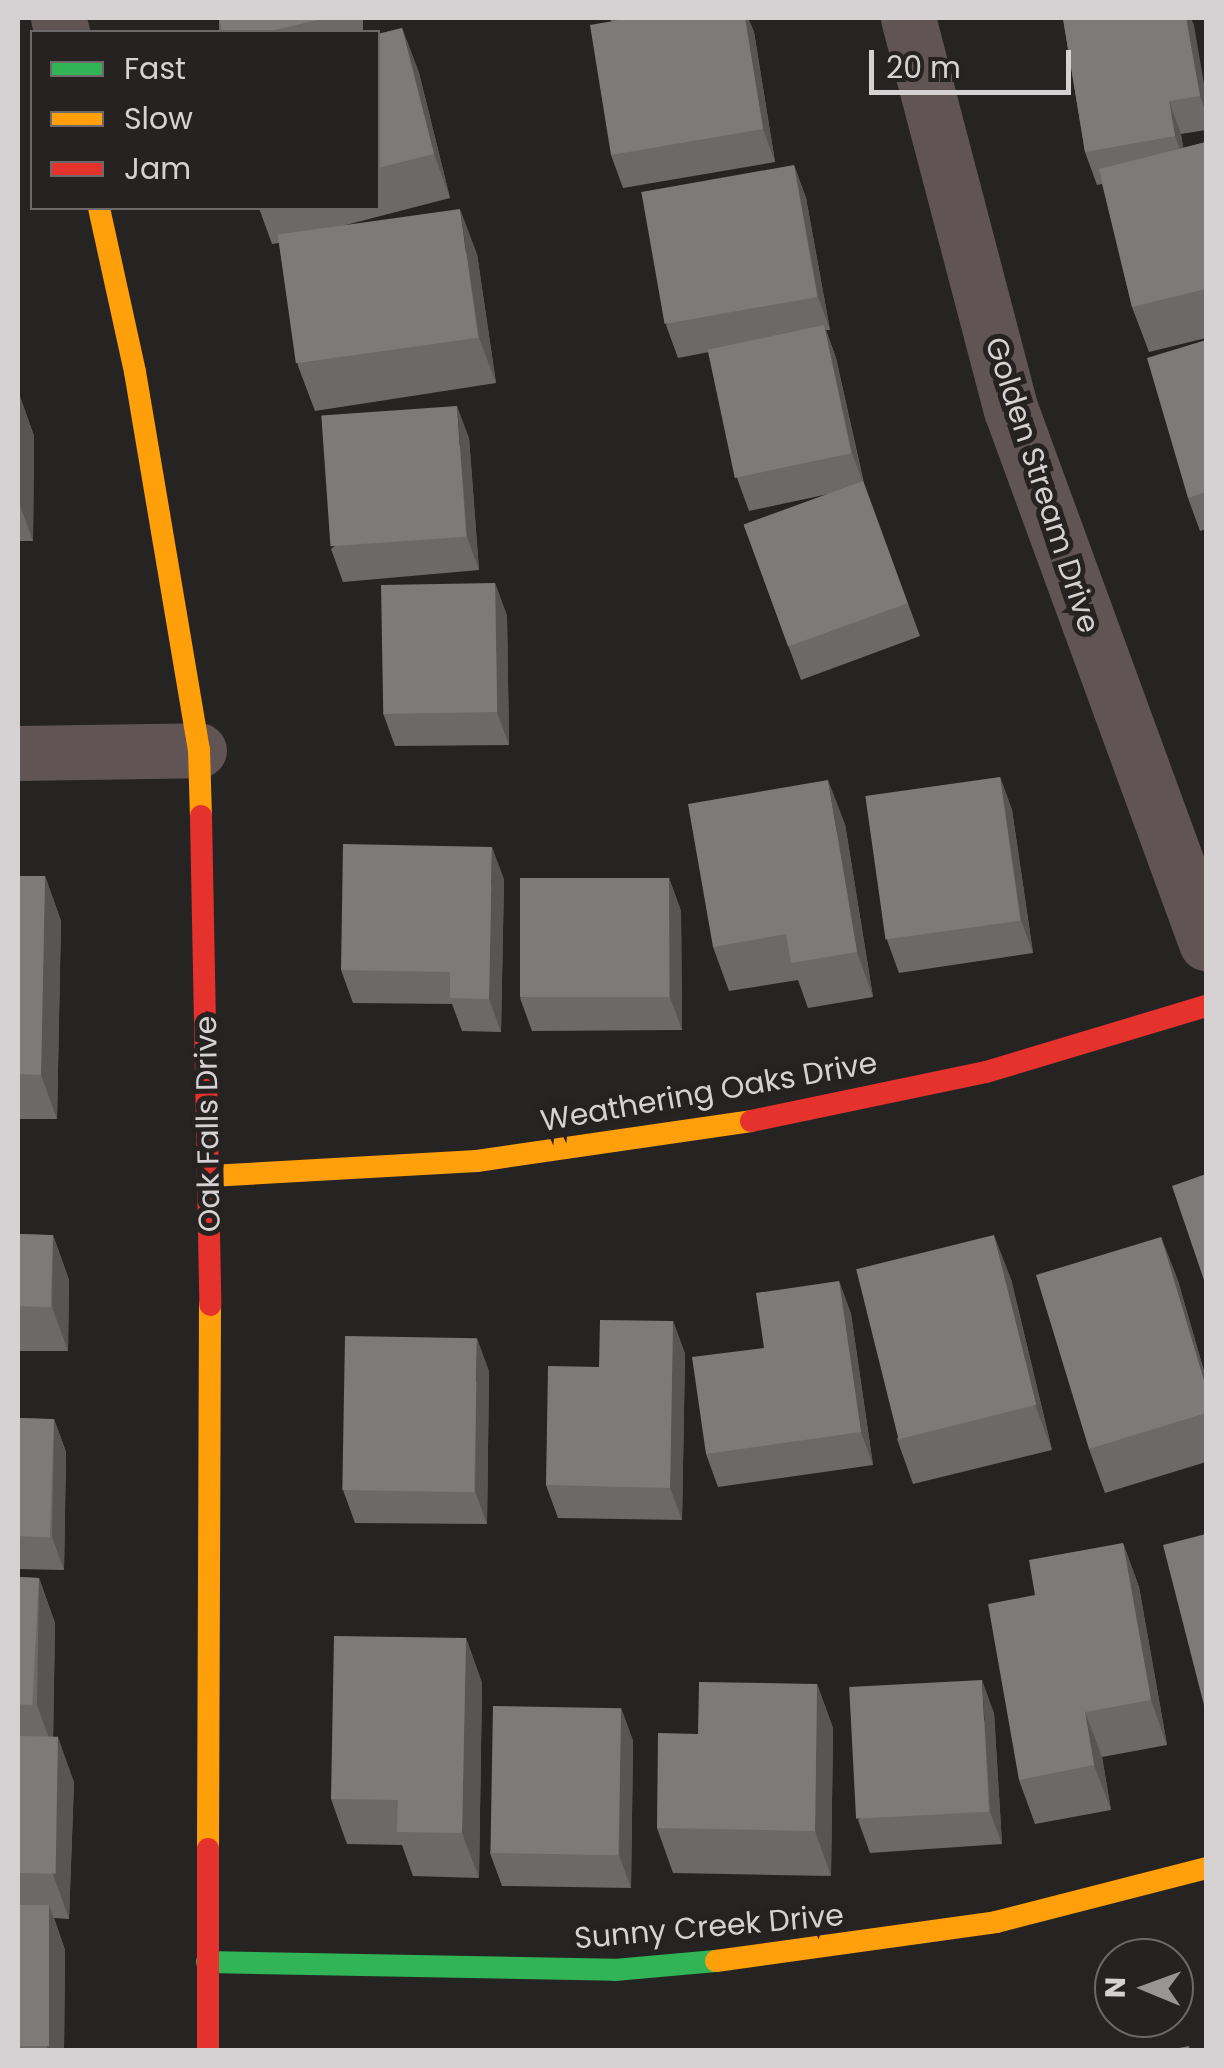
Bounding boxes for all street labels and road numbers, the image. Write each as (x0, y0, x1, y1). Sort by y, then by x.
street label: Golden Stream Drive (977, 333, 1107, 637)
street label: Oak Falls Drive (188, 1016, 228, 1232)
street label: Weathering Oaks Drive (538, 1045, 880, 1139)
street label: Sunny Creek Drive (573, 1897, 845, 1957)

